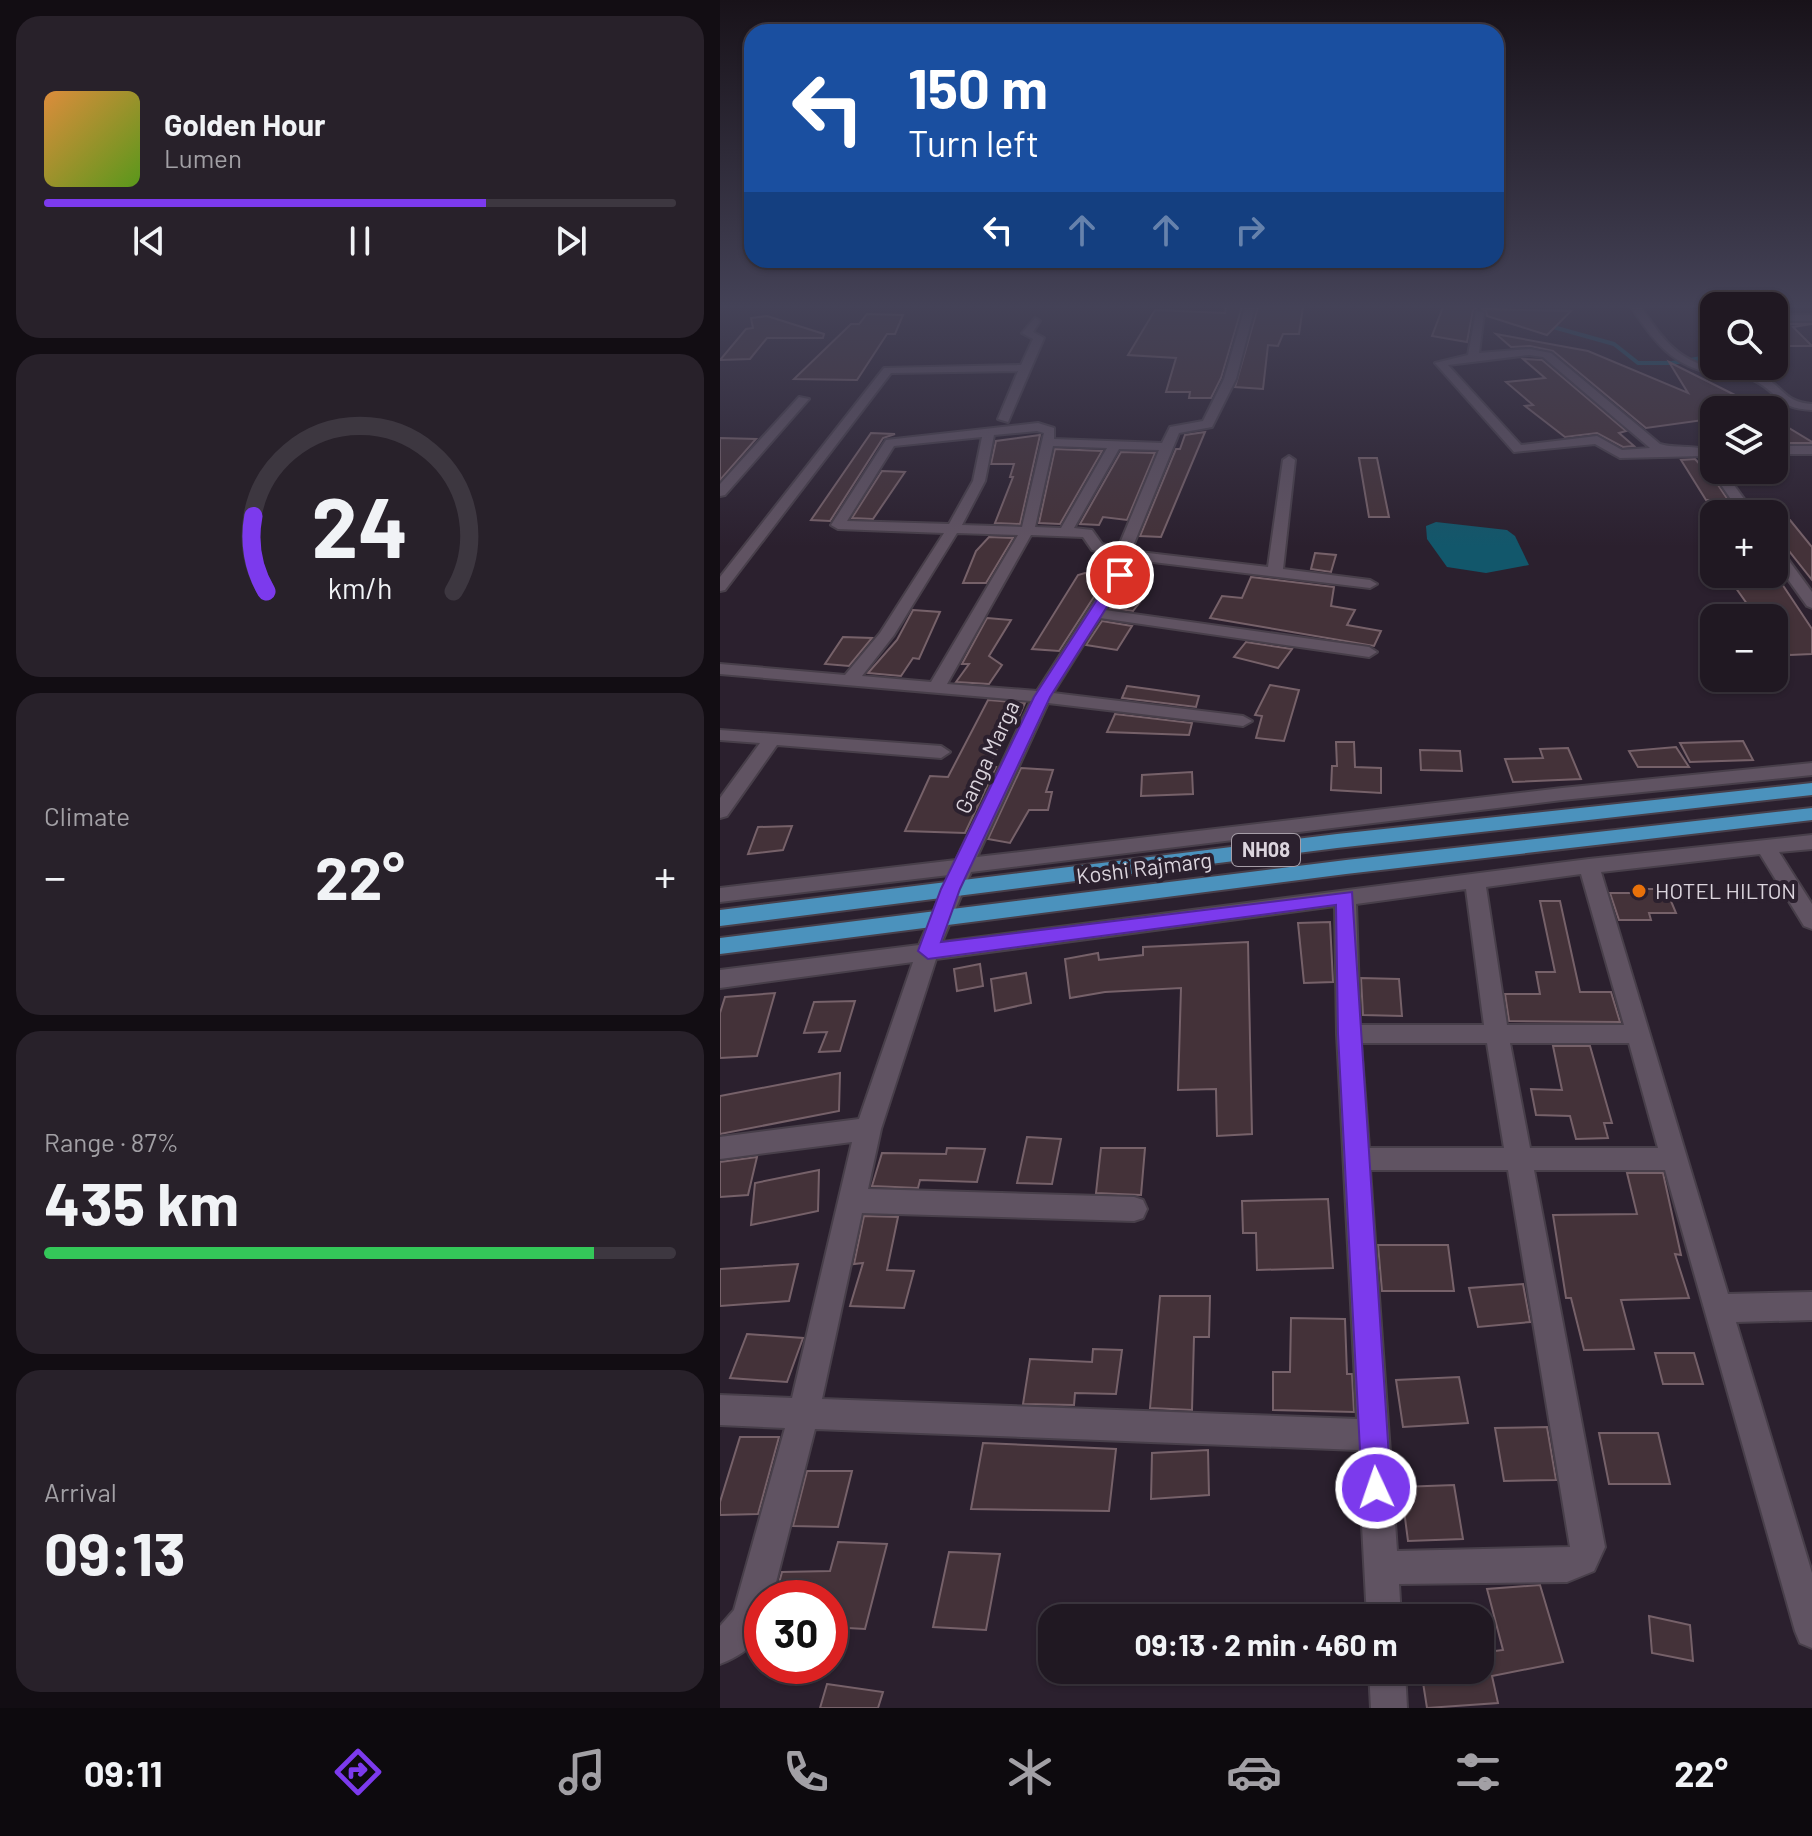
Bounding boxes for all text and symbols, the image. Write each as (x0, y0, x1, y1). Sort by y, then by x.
text: 150 m (908, 53, 1048, 120)
icon: left (776, 56, 880, 160)
text: Golden Hour (164, 106, 326, 142)
text: Turn left (908, 121, 1039, 164)
text: Lumen (164, 142, 242, 173)
icon: left (976, 208, 1020, 252)
icon: ahead (1060, 208, 1104, 252)
icon: ahead (1144, 208, 1188, 252)
icon: right (1228, 208, 1272, 252)
icon: previous (127, 219, 171, 263)
icon: pause (338, 219, 382, 263)
icon: next (549, 219, 593, 263)
map controls (1700, 292, 1788, 692)
button: search (1700, 292, 1788, 380)
button: layers (1700, 396, 1788, 484)
text: 24 (312, 474, 408, 574)
button: + (1700, 500, 1788, 588)
pin (1086, 541, 1154, 609)
icon: arrive (1098, 553, 1142, 597)
text: km/h (328, 570, 392, 605)
button: − (1700, 604, 1788, 692)
street label: Ganga Marga (949, 696, 1024, 817)
text: Climate (44, 800, 130, 831)
road number: NH08 (1232, 834, 1300, 866)
text: 22° (315, 840, 405, 912)
street label: Koshi Rajmarg (1074, 846, 1213, 888)
text: − (44, 849, 66, 902)
text: + (654, 849, 676, 902)
place label: HOTEL HILTON (1655, 877, 1796, 903)
marker: HOTEL HILTON (1630, 882, 1648, 900)
text: Range · 87% (44, 1126, 179, 1157)
text: 435 km (44, 1166, 239, 1238)
position arrow (1334, 1446, 1418, 1530)
text: Arrival (44, 1476, 117, 1507)
text: 09:13 (44, 1516, 186, 1588)
speed limit sign: 30 (744, 1580, 848, 1684)
text: 09:13 · 2 min · 460 m (1134, 1626, 1398, 1662)
icon: directions (330, 1744, 386, 1800)
icon: music (554, 1744, 610, 1800)
icon: phone (778, 1744, 834, 1800)
icon: climate (1002, 1744, 1058, 1800)
icon: car (1226, 1744, 1282, 1800)
icon: filters (1450, 1744, 1506, 1800)
text: 09:11 (84, 1751, 162, 1794)
text: 22° (1674, 1751, 1728, 1794)

